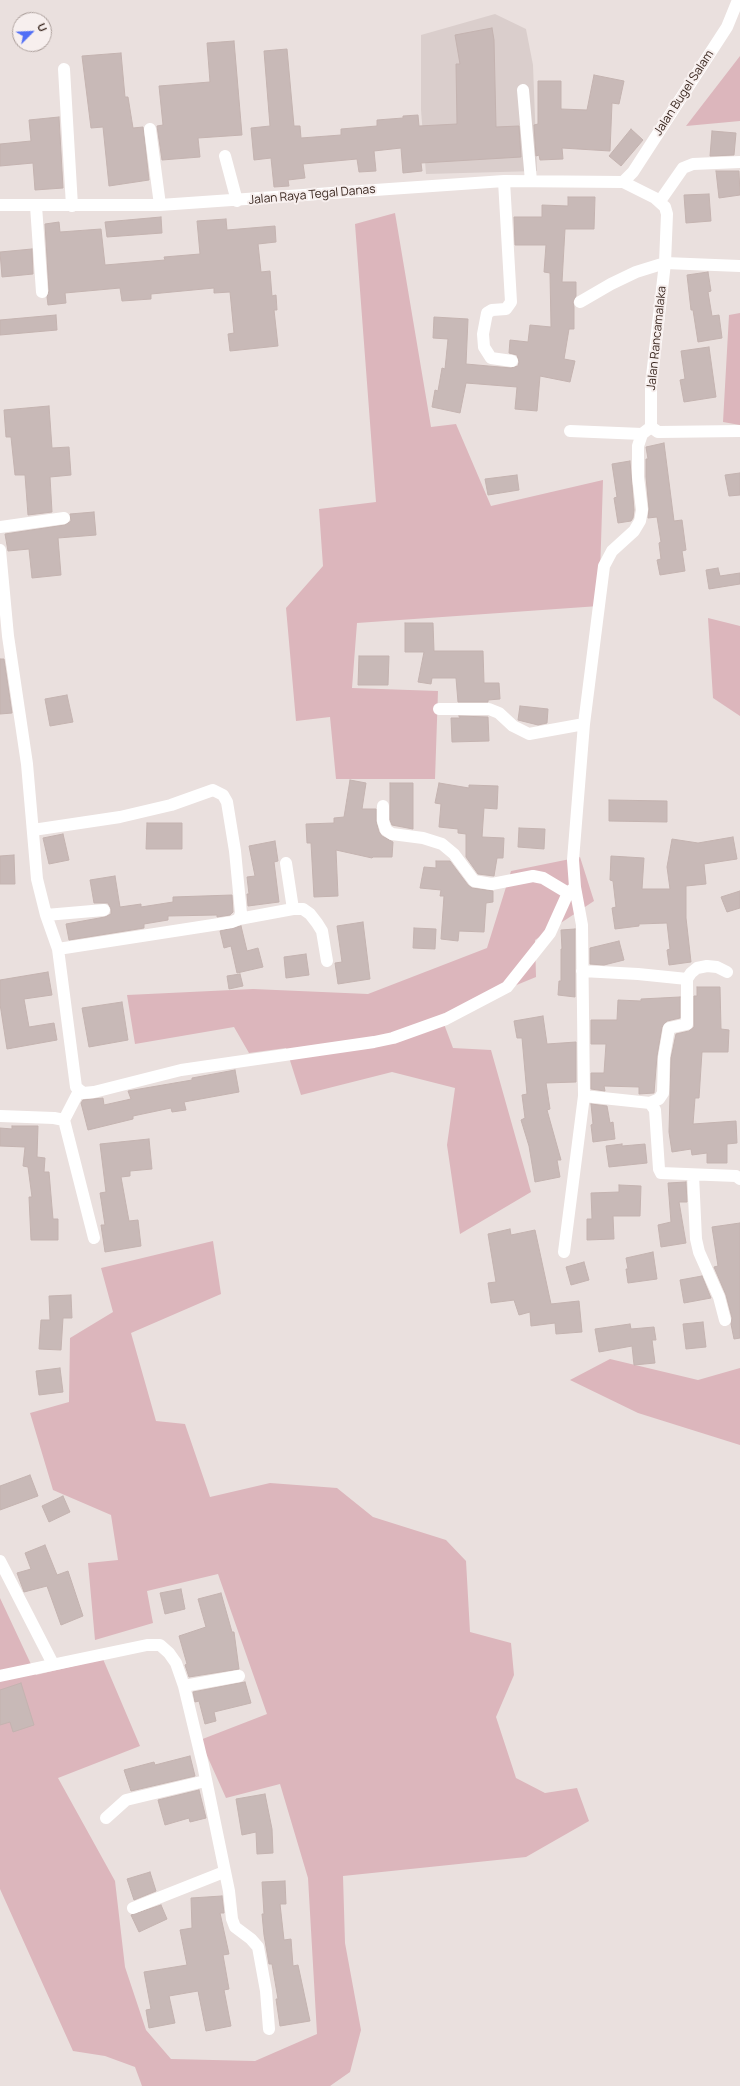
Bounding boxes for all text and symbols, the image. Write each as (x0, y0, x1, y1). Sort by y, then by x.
north arrow (12, 12, 52, 52)
text: U (34, 21, 51, 34)
street label: Jalan Bugel Salam (651, 48, 717, 138)
street label: Jalan Raya Tegal Danas (248, 182, 376, 208)
street label: Jalan Rancamalaka (644, 285, 670, 391)

